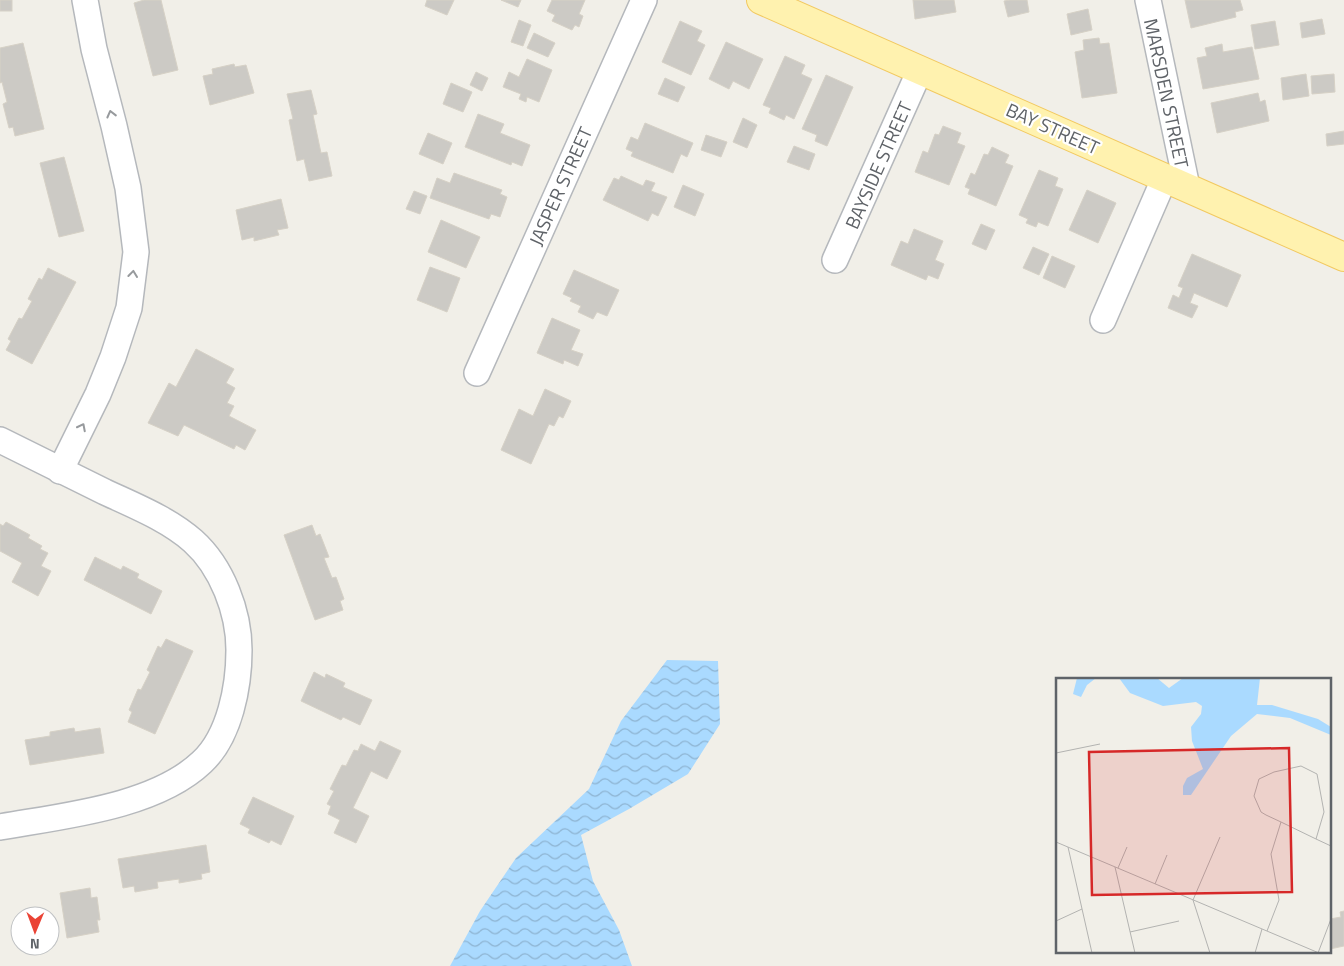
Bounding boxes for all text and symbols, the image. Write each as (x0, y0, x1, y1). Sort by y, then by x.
street label: MARSDEN STREET (1137, 16, 1197, 170)
street label: BAY STREET (1002, 95, 1104, 161)
street label: BAYSIDE STREET (837, 97, 919, 233)
one-way arrow (106, 109, 117, 118)
street label: JASPER STREET (521, 122, 599, 250)
one-way arrow (127, 269, 138, 277)
one-way arrow (76, 423, 86, 432)
inset map (1056, 678, 1332, 954)
north arrow (10, 906, 60, 956)
text: N (30, 934, 40, 955)

